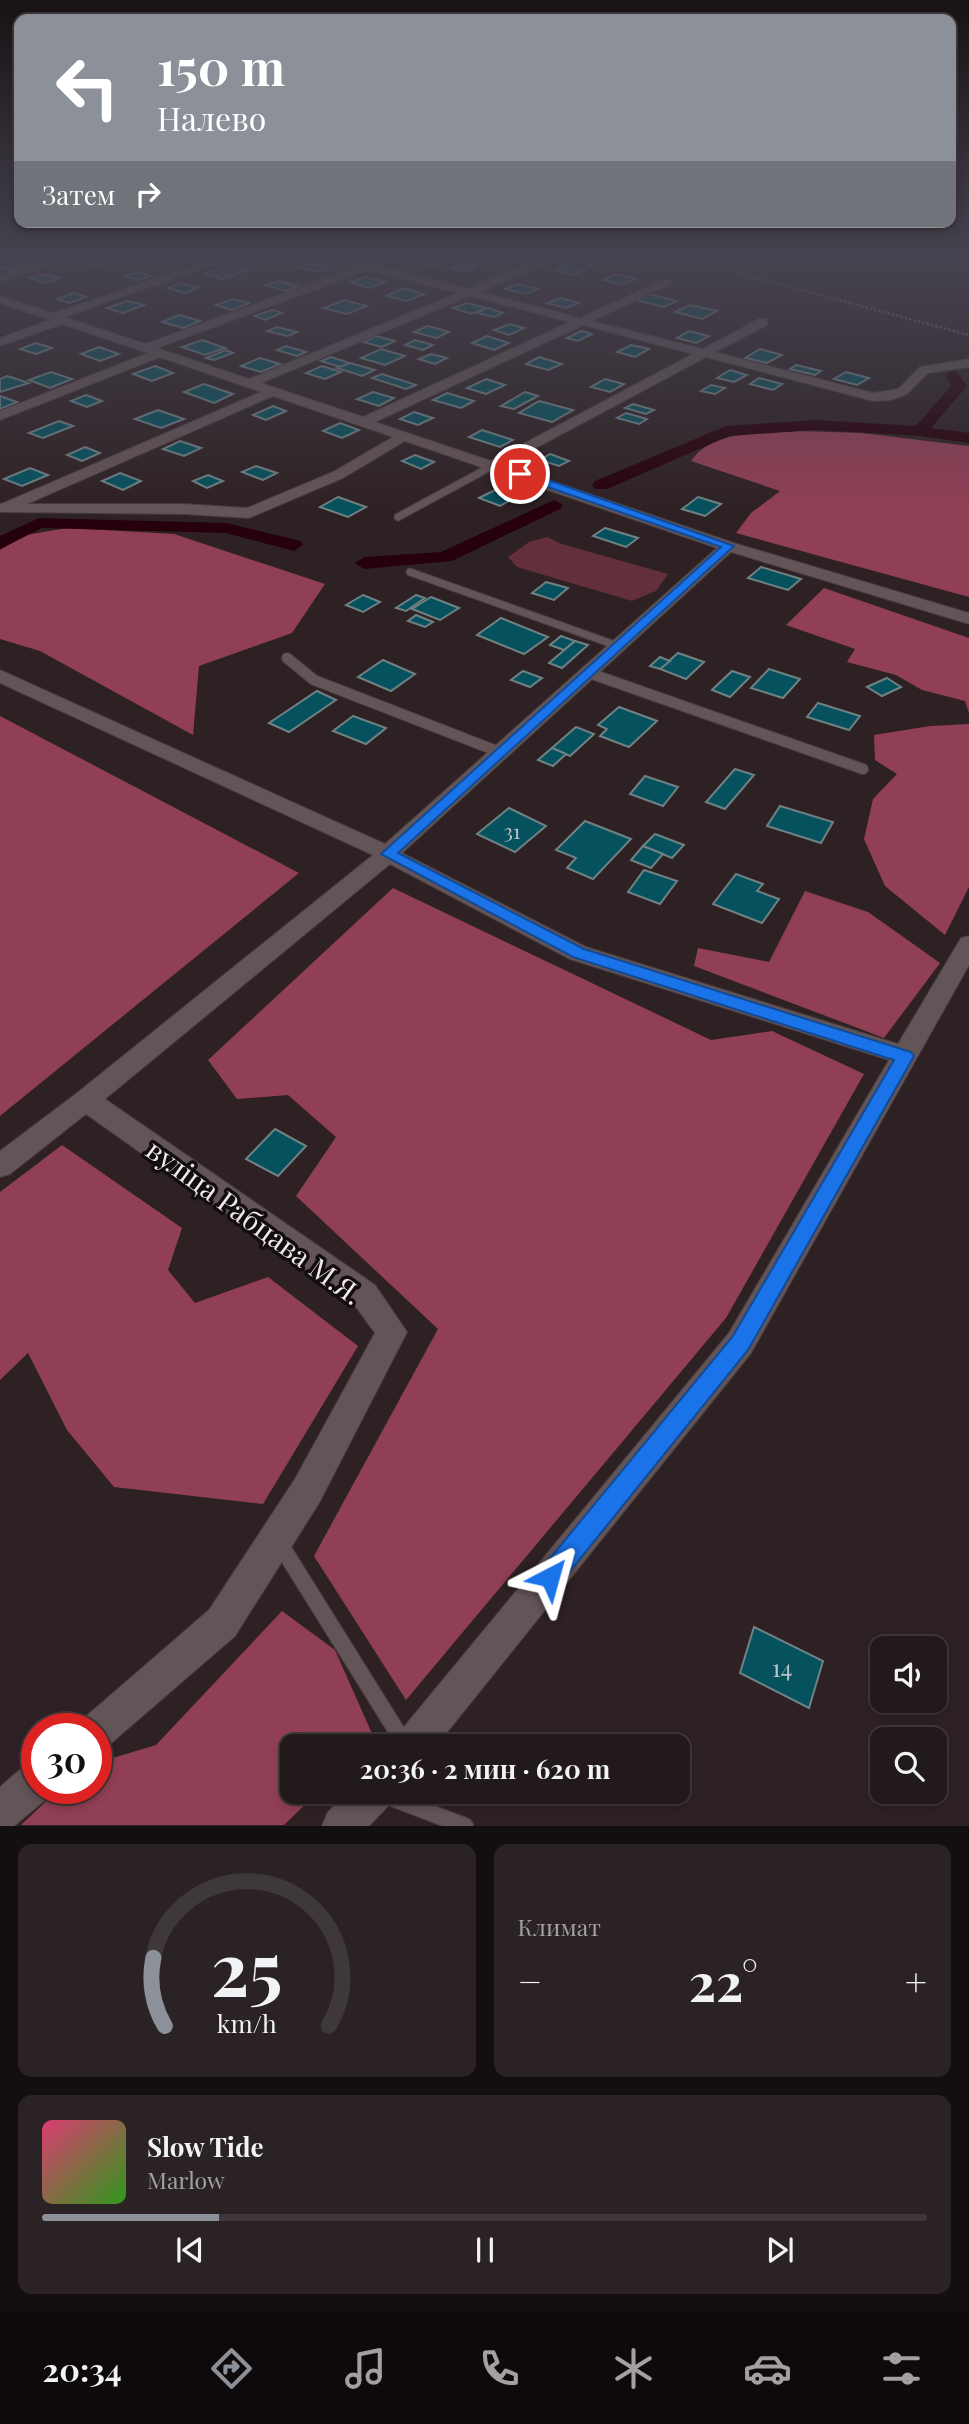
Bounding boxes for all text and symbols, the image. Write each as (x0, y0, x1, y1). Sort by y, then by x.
text: 150 m (157, 33, 285, 98)
icon: left (42, 42, 133, 133)
text: Налево (157, 96, 266, 139)
icon: right (129, 175, 167, 213)
text: Затем (42, 177, 115, 212)
pin (490, 444, 550, 504)
icon: arrive (501, 455, 539, 493)
house number: 31 (503, 816, 521, 844)
street label: вуліца Рабцава М.Я. (140, 1130, 370, 1312)
position arrow (513, 1540, 587, 1614)
map controls (870, 1636, 947, 1804)
button: sound (870, 1636, 947, 1713)
house number: 14 (772, 1651, 792, 1683)
speed limit sign: 30 (21, 1713, 112, 1804)
button: search (870, 1727, 947, 1804)
text: 20:36 · 2 мин · 620 m (360, 1751, 610, 1786)
text: Климат (518, 1911, 601, 1942)
text: 25 (211, 1918, 283, 2015)
text: 22° (689, 1946, 758, 2015)
text: − (518, 1955, 542, 2006)
text: + (905, 1955, 927, 2006)
text: km/h (217, 2006, 277, 2039)
text: Slow Tide (147, 2129, 264, 2164)
text: Marlow (147, 2164, 225, 2195)
icon: previous (171, 2231, 209, 2269)
icon: pause (466, 2231, 504, 2269)
icon: next (761, 2231, 799, 2269)
icon: directions (207, 2344, 256, 2393)
icon: music (341, 2344, 390, 2393)
icon: phone (475, 2344, 524, 2393)
icon: climate (609, 2344, 658, 2393)
icon: car (743, 2344, 792, 2393)
icon: filters (877, 2344, 926, 2393)
text: 20:34 (43, 2347, 122, 2390)

